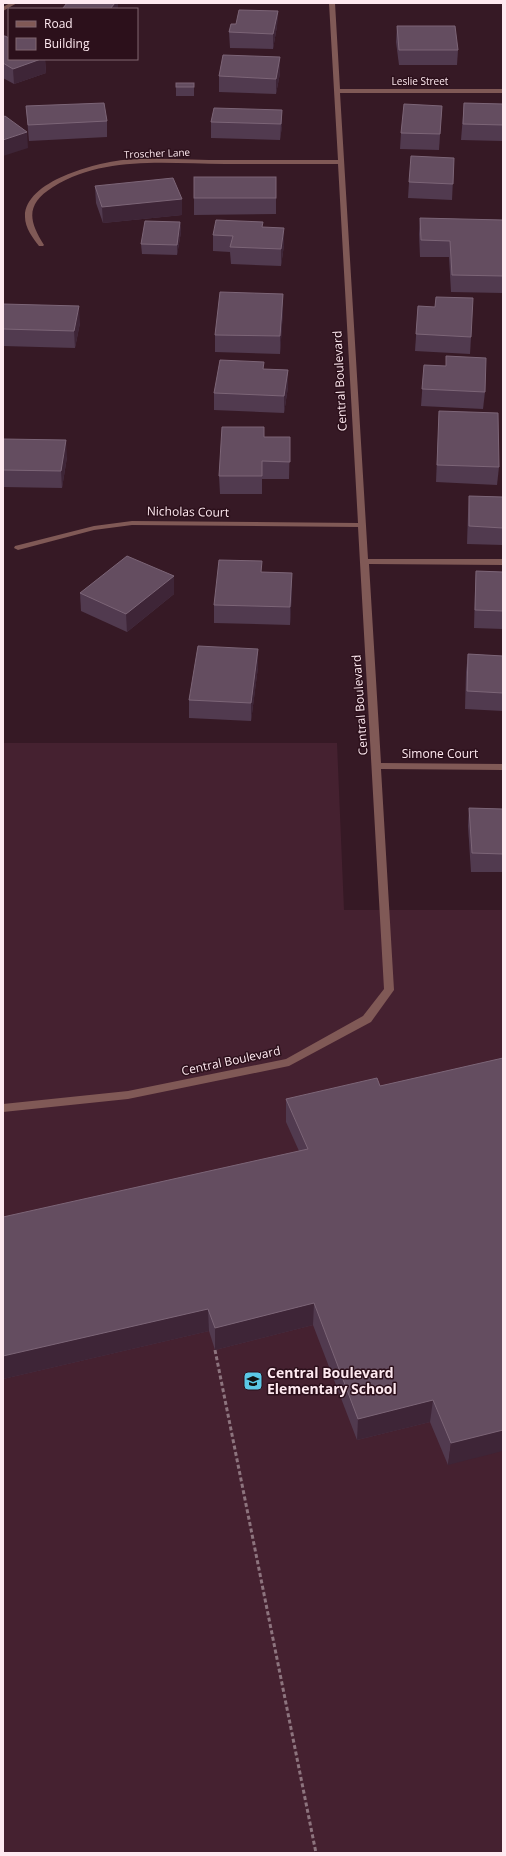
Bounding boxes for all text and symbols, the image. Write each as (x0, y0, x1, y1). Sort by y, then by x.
legend (8, 8, 138, 60)
text: Road (44, 15, 73, 32)
text: Building (44, 35, 90, 52)
street label: Leslie Street (392, 74, 449, 88)
street label: Troscher Lane (124, 145, 191, 161)
street label: Central Boulevard (328, 330, 351, 432)
street label: Nicholas Court (147, 502, 229, 521)
street label: Central Boulevard (348, 654, 371, 756)
street label: Simone Court (402, 745, 478, 762)
street label: Central Boulevard (180, 1042, 282, 1079)
place label: Central Boulevard Elementary School (267, 1363, 397, 1398)
school or university icon: Central Boulevard Elementary School (242, 1370, 264, 1392)

